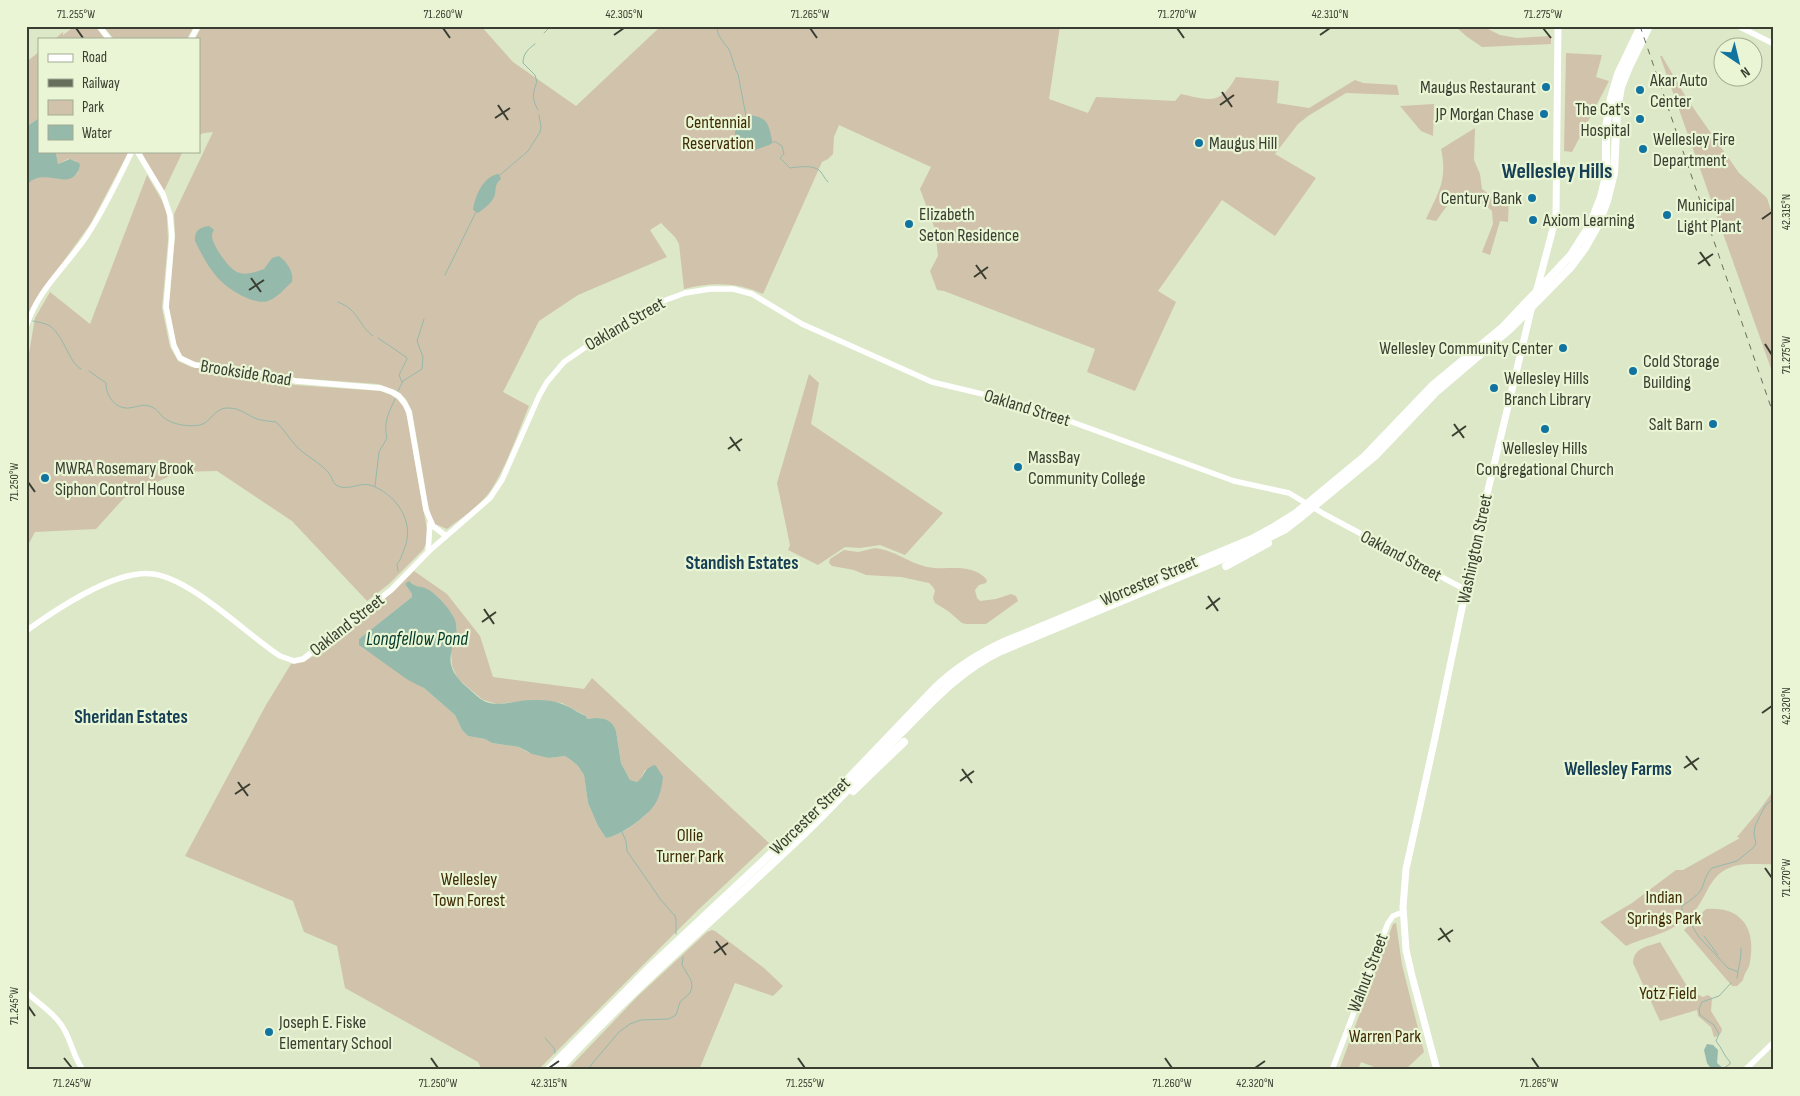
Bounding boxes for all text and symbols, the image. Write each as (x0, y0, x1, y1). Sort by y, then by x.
text: 71.255°W (57, 7, 95, 22)
text: 71.260°W (424, 7, 463, 22)
text: 42.305°N (605, 7, 643, 22)
text: 71.265°W (791, 7, 829, 22)
text: 71.270°W (1158, 7, 1196, 22)
text: 42.310°N (1312, 7, 1348, 22)
text: 71.275°W (1524, 7, 1562, 22)
legend (38, 38, 200, 152)
north arrow (1712, 38, 1762, 88)
text: Road (82, 48, 107, 67)
text: N (1737, 63, 1753, 81)
place label: Akar Auto Center (1649, 70, 1708, 112)
text: Railway (82, 74, 120, 93)
place label: Maugus Restaurant (1420, 77, 1536, 98)
marker: Maugus Restaurant (1540, 81, 1552, 93)
marker: Akar Auto Center (1634, 84, 1646, 96)
text: Park (82, 98, 104, 117)
place label: The Cat's Hospital (1575, 99, 1630, 141)
place label: JP Morgan Chase (1435, 104, 1534, 125)
marker: JP Morgan Chase (1538, 108, 1550, 120)
park label: Centennial Reservation (682, 112, 754, 154)
marker: The Cat's Hospital (1634, 113, 1646, 125)
text: Water (82, 124, 113, 143)
place label: Wellesley Fire Department (1653, 129, 1735, 171)
place label: Maugus Hill (1209, 133, 1277, 154)
marker: Maugus Hill (1193, 137, 1205, 149)
marker: Wellesley Fire Department (1637, 143, 1649, 155)
district label: Wellesley Hills (1502, 158, 1612, 185)
place label: Century Bank (1441, 188, 1522, 209)
marker: Century Bank (1526, 192, 1538, 204)
text: 42.315°N (1779, 194, 1794, 230)
place label: Municipal Light Plant (1677, 195, 1742, 237)
place label: Elizabeth Seton Residence (919, 204, 1019, 246)
marker: Municipal Light Plant (1661, 209, 1673, 221)
place label: Axiom Learning (1542, 210, 1635, 231)
marker: Axiom Learning (1527, 214, 1539, 226)
marker: Elizabeth Seton Residence (903, 218, 915, 230)
street label: Oakland Street (581, 292, 669, 355)
text: 71.275°W (1779, 336, 1794, 374)
place label: Wellesley Community Center (1379, 338, 1553, 359)
marker: Wellesley Community Center (1557, 342, 1569, 354)
place label: Cold Storage Building (1643, 351, 1719, 393)
street label: Brookside Road (199, 355, 293, 391)
marker: Cold Storage Building (1627, 365, 1639, 377)
place label: Wellesley Hills Branch Library (1504, 368, 1591, 410)
marker: Wellesley Hills Branch Library (1488, 382, 1500, 394)
street label: Oakland Street (981, 385, 1073, 431)
place label: Salt Barn (1649, 414, 1703, 435)
marker: Salt Barn (1707, 418, 1719, 430)
marker: Wellesley Hills Congregational Church (1539, 423, 1551, 435)
place label: Wellesley Hills Congregational Church (1476, 438, 1614, 480)
place label: MassBay Community College (1028, 447, 1145, 489)
place label: MWRA Rosemary Brook Siphon Control House (55, 458, 194, 500)
marker: MassBay Community College (1012, 461, 1024, 473)
text: 71.250°W (7, 463, 22, 501)
marker: MWRA Rosemary Brook Siphon Control House (39, 472, 51, 484)
street label: Washington Street (1453, 492, 1497, 606)
street label: Oakland Street (1357, 526, 1446, 586)
street label: Worcester Street (1097, 551, 1201, 611)
district label: Standish Estates (685, 552, 799, 575)
street label: Oakland Street (306, 589, 389, 661)
water label: Longfellow Pond (366, 628, 469, 651)
text: 42.320°N (1779, 687, 1794, 725)
district label: Sheridan Estates (74, 706, 188, 729)
district label: Wellesley Farms (1564, 758, 1672, 781)
street label: Worcester Street (766, 772, 855, 859)
park label: Ollie Turner Park (656, 825, 724, 867)
text: 71.270°W (1779, 859, 1794, 897)
park label: Wellesley Town Forest (433, 869, 506, 911)
park label: Indian Springs Park (1627, 887, 1701, 929)
street label: Walnut Street (1343, 930, 1393, 1016)
park label: Yotz Field (1639, 983, 1697, 1004)
text: 71.245°W (7, 987, 22, 1025)
place label: Joseph E. Fiske Elementary School (278, 1012, 392, 1054)
marker: Joseph E. Fiske Elementary School (263, 1026, 275, 1038)
park label: Warren Park (1349, 1026, 1421, 1047)
text: 71.245°W (53, 1076, 91, 1091)
text: 71.250°W (419, 1076, 457, 1091)
text: 42.315°N (531, 1076, 567, 1091)
text: 71.255°W (786, 1076, 824, 1091)
text: 71.260°W (1153, 1076, 1192, 1091)
text: 42.320°N (1236, 1076, 1274, 1091)
text: 71.265°W (1520, 1076, 1558, 1091)

